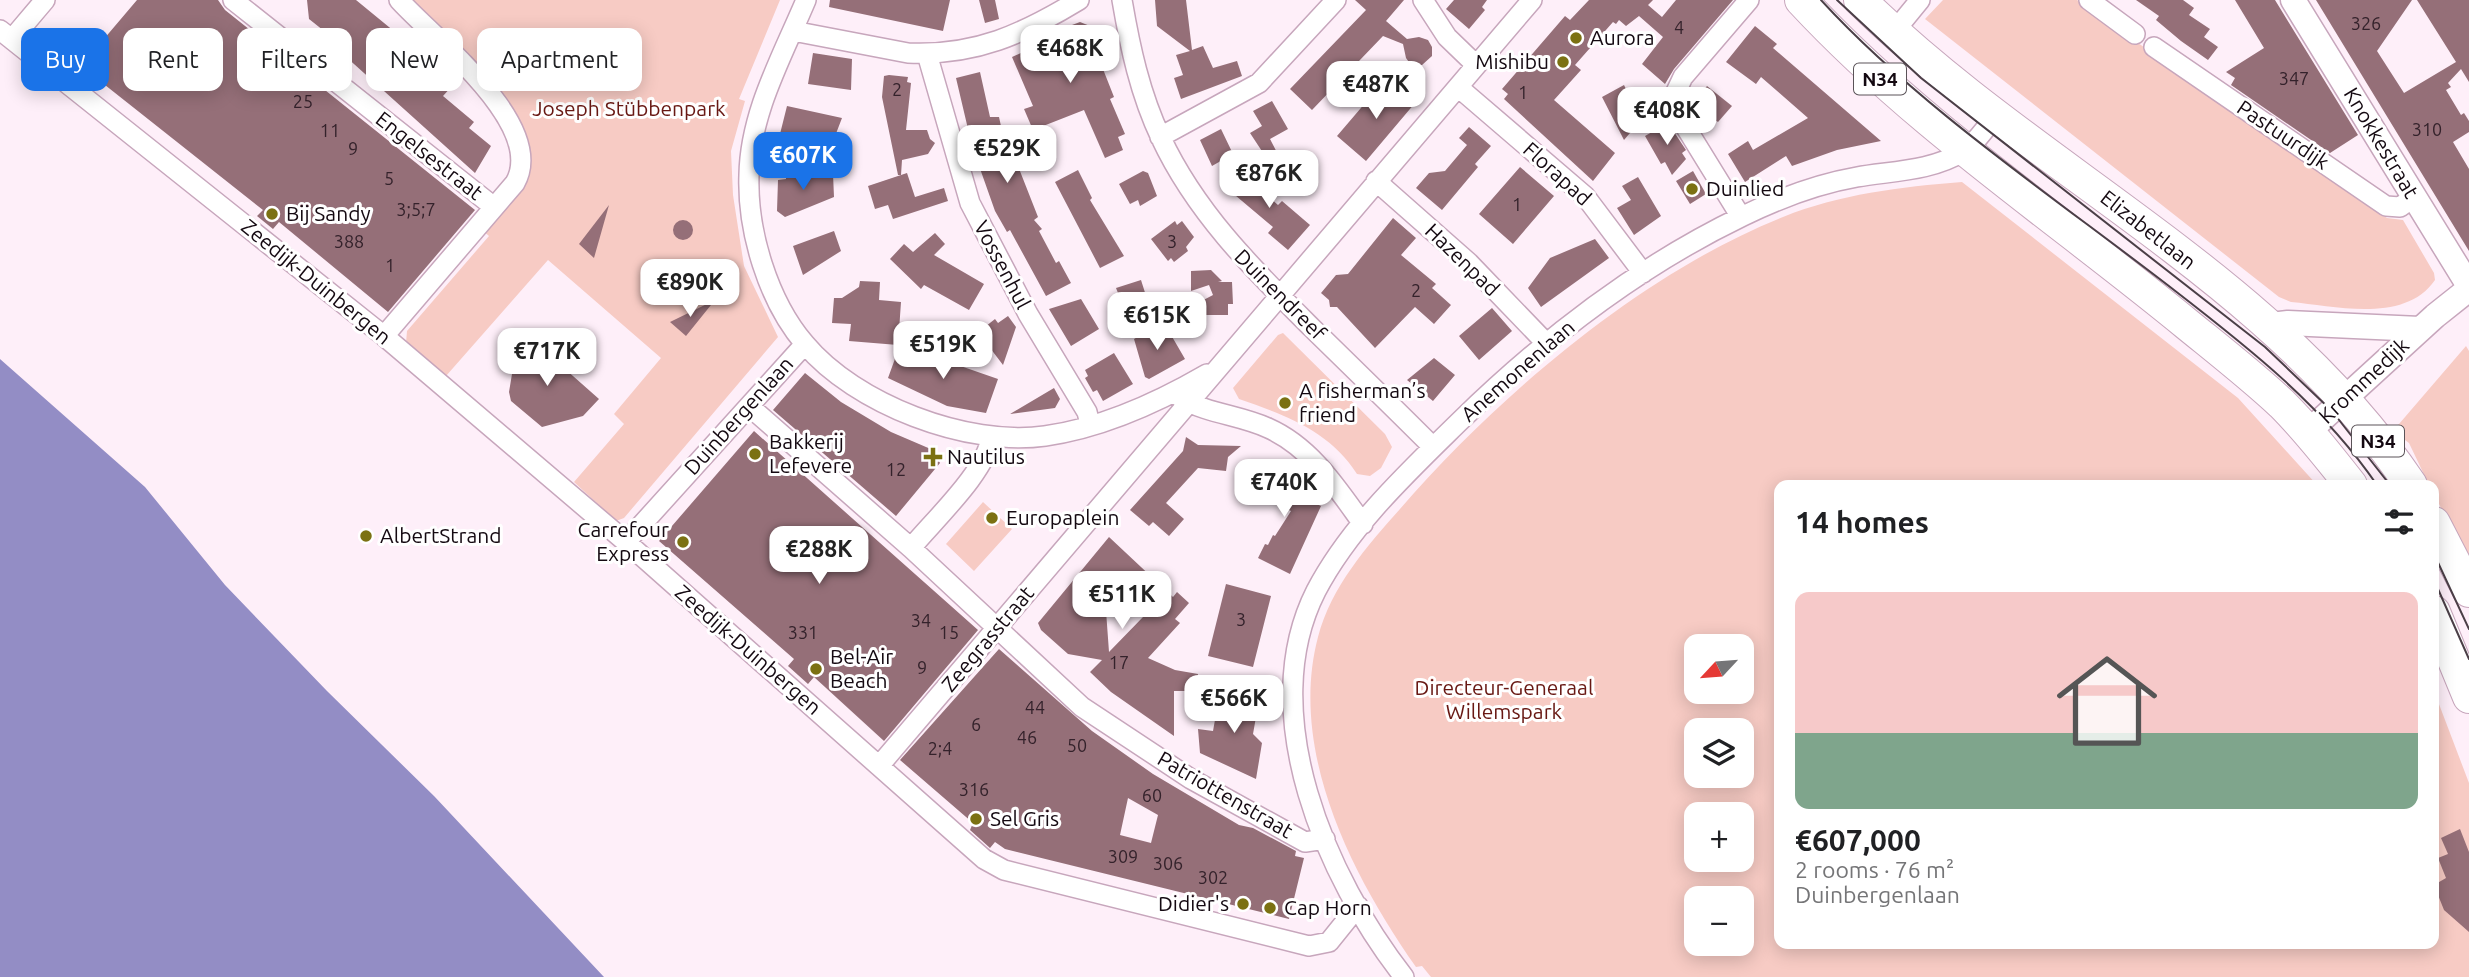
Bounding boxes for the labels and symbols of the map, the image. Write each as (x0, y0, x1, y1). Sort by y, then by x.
house number: 326 (2351, 13, 2381, 33)
house number: 4 (1674, 17, 1684, 37)
pin: €468K (1021, 25, 1119, 85)
place label: Aurora (1590, 25, 1655, 49)
marker: Aurora (1568, 30, 1584, 46)
place label: Mishibu (1475, 49, 1549, 73)
marker: Mishibu (1555, 54, 1571, 70)
pin: €487K (1327, 61, 1425, 121)
road number: N34 (1854, 64, 1906, 94)
house number: 347 (2279, 68, 2309, 88)
house number: 2 (892, 79, 902, 99)
house number: 1 (1518, 82, 1528, 102)
street label: Knokkestraat (2339, 83, 2424, 202)
pin: €408K (1618, 88, 1716, 147)
house number: 25 (293, 91, 313, 111)
street label: Pastuurdijk (2233, 95, 2334, 174)
park label: Joseph Stübbenpark (532, 96, 726, 120)
street label: Engelsestraat (371, 106, 488, 204)
house number: 310 (2412, 119, 2442, 139)
house number: 11 (320, 120, 340, 140)
pin: €529K (958, 125, 1056, 185)
pin: €607K (754, 132, 852, 192)
street label: Florapad (1519, 137, 1597, 210)
house number: 9 (348, 138, 358, 158)
pin: €876K (1220, 150, 1318, 210)
house number: 5 (384, 168, 394, 188)
place label: Duinlied (1706, 176, 1784, 200)
marker: Duinlied (1684, 181, 1700, 197)
street label: Elizabetlaan (2096, 185, 2201, 274)
house number: 1 (1512, 194, 1522, 214)
house number: 3;5;7 (396, 199, 436, 219)
place label: Bij Sandy (286, 201, 371, 225)
marker: Bij Sandy (264, 206, 280, 222)
street label: Zeedijk-Duinbergen (237, 214, 396, 349)
street label: Vossenhul (970, 216, 1036, 313)
street label: Hazenpad (1421, 218, 1505, 301)
house number: 388 (334, 231, 364, 251)
house number: 3 (1167, 231, 1177, 251)
street label: Duinendreef (1230, 244, 1332, 346)
house number: 1 (385, 255, 395, 275)
pin: €890K (641, 260, 739, 319)
house number: 2 (1411, 280, 1421, 300)
pin: €615K (1108, 292, 1206, 352)
street label: Anemonenlaan (1456, 314, 1579, 426)
pin: €519K (894, 322, 992, 381)
pin: €717K (498, 328, 596, 388)
street label: Krommedijk (2313, 332, 2413, 428)
street label: Duinbergenlaan (679, 351, 798, 479)
place label: A fisherman’s friend (1299, 378, 1426, 426)
marker: A fisherman’s friend (1277, 395, 1293, 411)
road number: N34 (2352, 426, 2404, 456)
place label: Bakkerij Lefevere (769, 429, 852, 477)
place label: Nautilus (947, 444, 1025, 468)
marker: Bakkerij Lefevere (747, 446, 763, 462)
marker: Nautilus (925, 449, 941, 465)
house number: 12 (886, 459, 906, 479)
pin: €740K (1235, 460, 1333, 519)
place label: Europaplein (1006, 505, 1119, 529)
marker: Europaplein (984, 510, 1000, 526)
place label: Carrefour Express (578, 517, 669, 565)
place label: AlbertStrand (380, 523, 502, 547)
pin: €288K (770, 526, 868, 586)
marker: AlbertStrand (358, 528, 374, 544)
marker: Carrefour Express (675, 534, 691, 550)
pin: €511K (1073, 572, 1171, 631)
street label: Zeedijk-Duinbergen (671, 579, 826, 719)
street label: Zeegrasstraat (936, 581, 1038, 696)
house number: 3 (1236, 609, 1246, 629)
house number: 34 (911, 610, 931, 630)
house number: 331 (788, 622, 818, 642)
house number: 15 (939, 622, 959, 642)
north arrow (1684, 634, 1754, 704)
place label: Bel-Air Beach (830, 644, 893, 692)
house number: 17 (1109, 652, 1129, 672)
house number: 9 (917, 657, 927, 677)
marker: Bel-Air Beach (808, 661, 824, 677)
park label: Directeur-Generaal Willemspark (1415, 675, 1593, 723)
pin: €566K (1185, 676, 1283, 735)
house number: 44 (1025, 697, 1045, 717)
house number: 6 (971, 714, 981, 734)
house number: 46 (1017, 727, 1037, 747)
house number: 50 (1067, 735, 1087, 755)
house number: 2;4 (928, 738, 952, 758)
street label: Patriottenstraat (1154, 746, 1297, 843)
house number: 316 (959, 779, 989, 799)
house number: 60 (1142, 785, 1162, 805)
place label: Sel Gris (990, 806, 1059, 830)
marker: Sel Gris (968, 811, 984, 827)
house number: 309 (1108, 846, 1138, 866)
house number: 306 (1153, 853, 1183, 873)
house number: 302 (1198, 867, 1228, 887)
place label: Didier's (1158, 891, 1229, 915)
place label: Cap Horn (1284, 895, 1372, 919)
marker: Didier's (1235, 896, 1251, 912)
marker: Cap Horn (1262, 900, 1278, 916)

